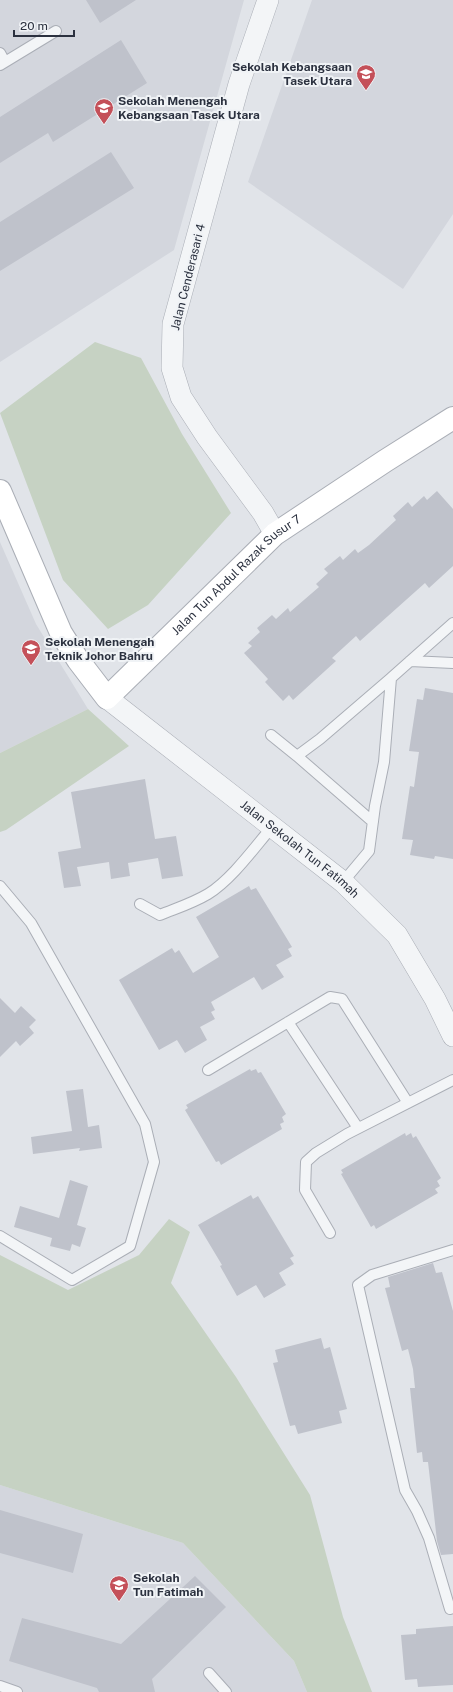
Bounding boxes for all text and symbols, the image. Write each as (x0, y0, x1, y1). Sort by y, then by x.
scale bar (14, 12, 74, 38)
text: 20 m (20, 19, 48, 33)
place label: Sekolah Kebangsaan Tasek Utara (232, 60, 352, 88)
school or university icon: Sekolah Kebangsaan Tasek Utara (355, 63, 377, 91)
place label: Sekolah Menengah Kebangsaan Tasek Utara (118, 94, 260, 122)
school or university icon: Sekolah Menengah Kebangsaan Tasek Utara (93, 97, 115, 125)
street label: Jalan Cenderasari 4 (168, 222, 208, 332)
street label: Jalan Tun Abdul Razak Susur 7 (169, 512, 303, 638)
place label: Sekolah Menengah Teknik Johor Bahru (45, 635, 154, 663)
school or university icon: Sekolah Menengah Teknik Johor Bahru (20, 638, 42, 666)
street label: Jalan Sekolah Tun Fatimah (238, 798, 362, 901)
place label: Sekolah Tun Fatimah (133, 1571, 203, 1599)
school or university icon: Sekolah Tun Fatimah (108, 1574, 130, 1602)

